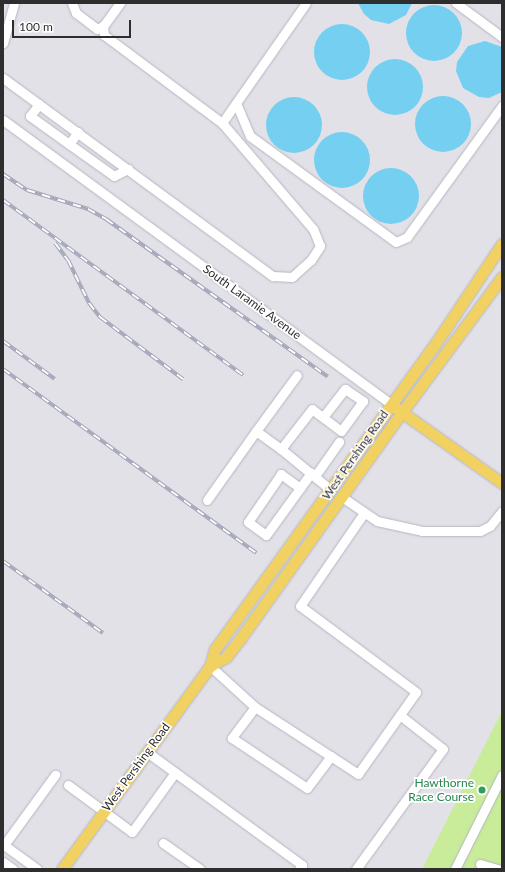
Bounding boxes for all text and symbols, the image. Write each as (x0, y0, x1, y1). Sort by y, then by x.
scale bar (14, 12, 133, 38)
text: 100 m (19, 19, 53, 34)
street label: South Laramie Avenue (200, 261, 304, 343)
street label: West Pershing Road (319, 408, 391, 502)
street label: West Pershing Road (99, 720, 173, 814)
place label: Hawthorne Race Course (408, 776, 474, 804)
marker: Hawthorne Race Course (477, 785, 487, 795)

